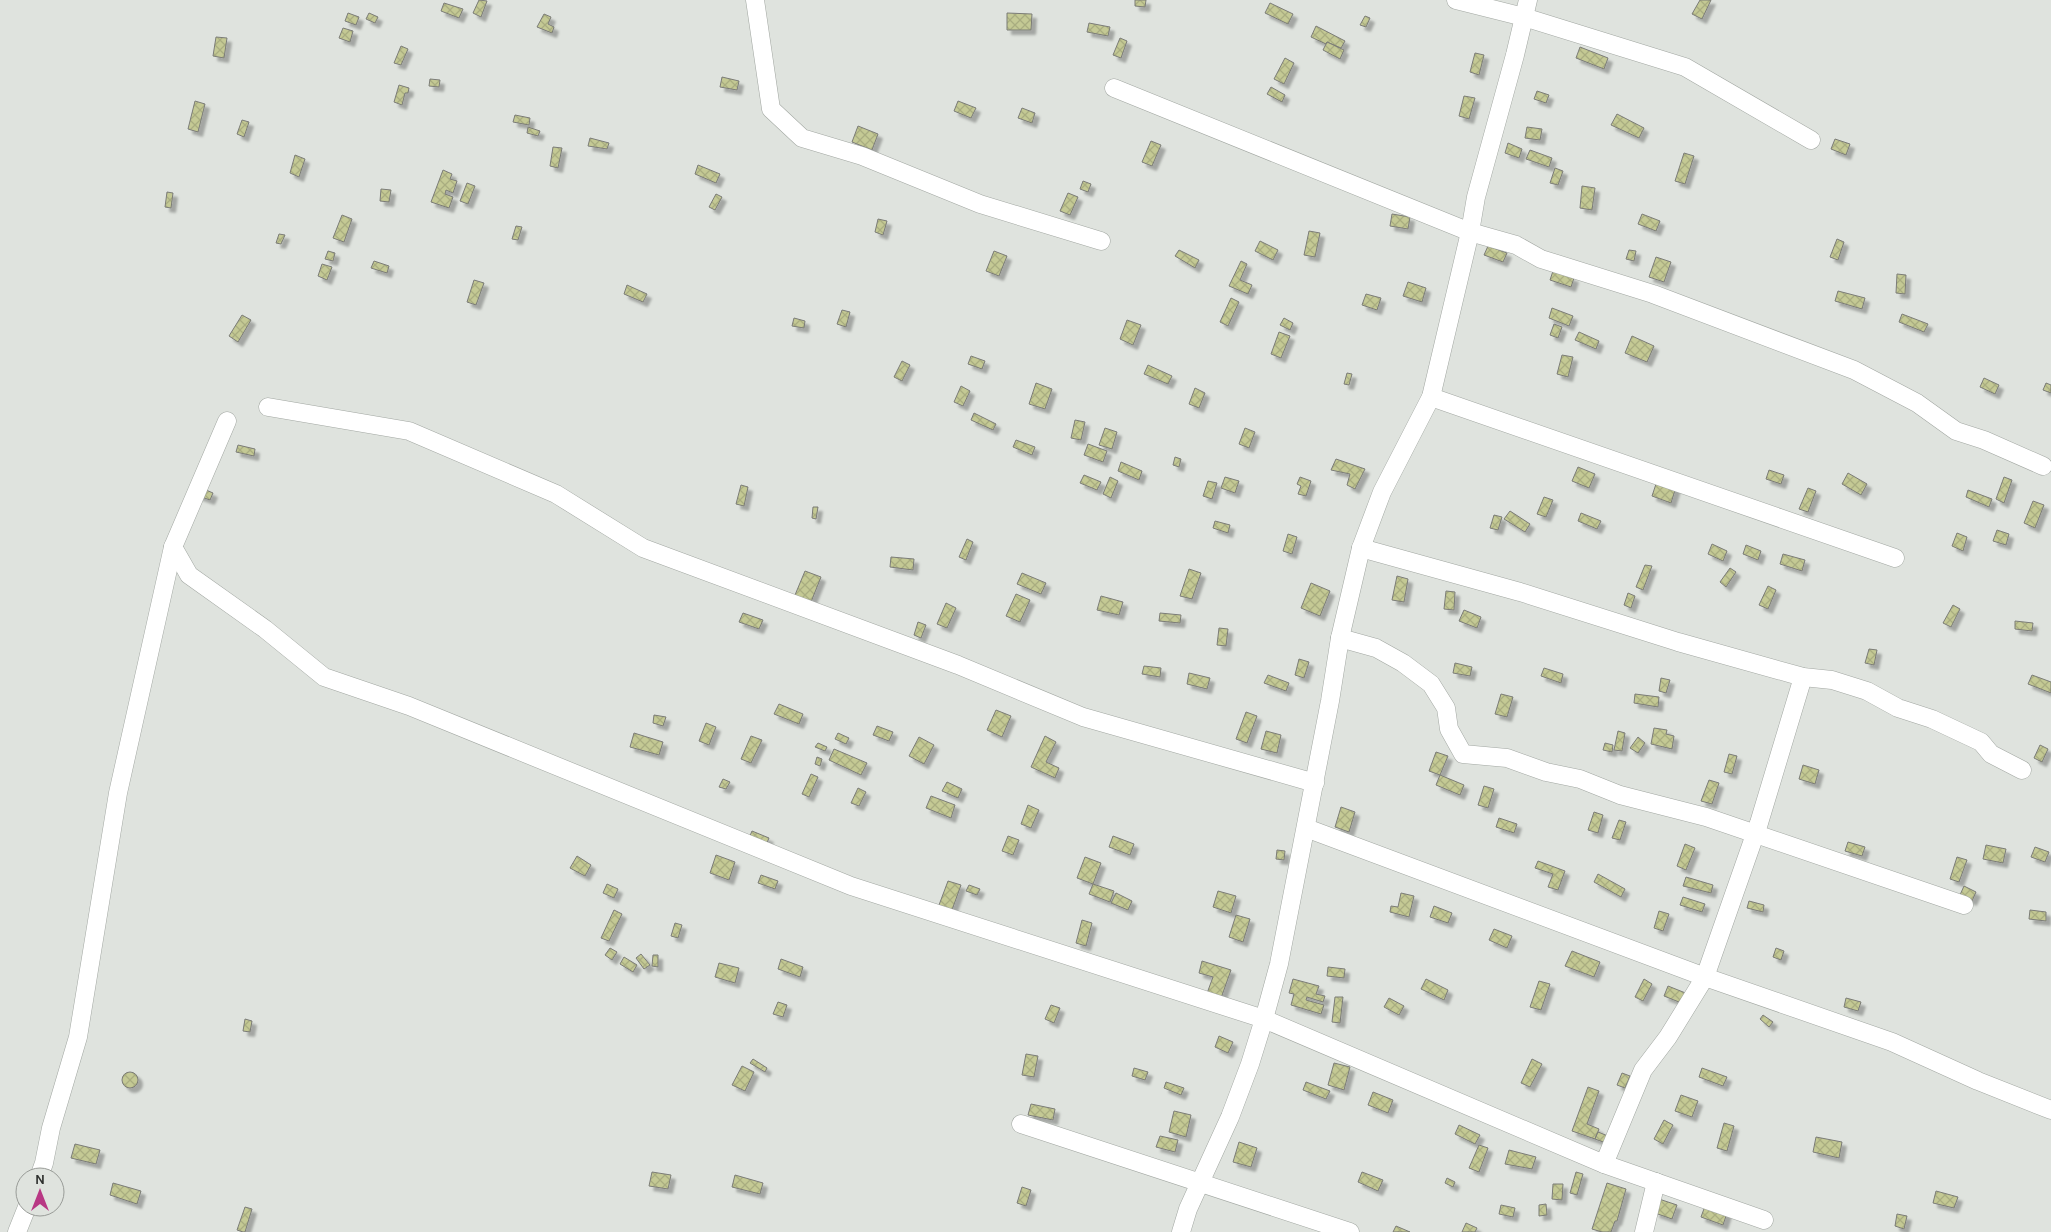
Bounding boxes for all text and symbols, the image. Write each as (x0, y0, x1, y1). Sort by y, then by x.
north arrow (15, 1167, 65, 1217)
text: N (35, 1171, 45, 1188)

